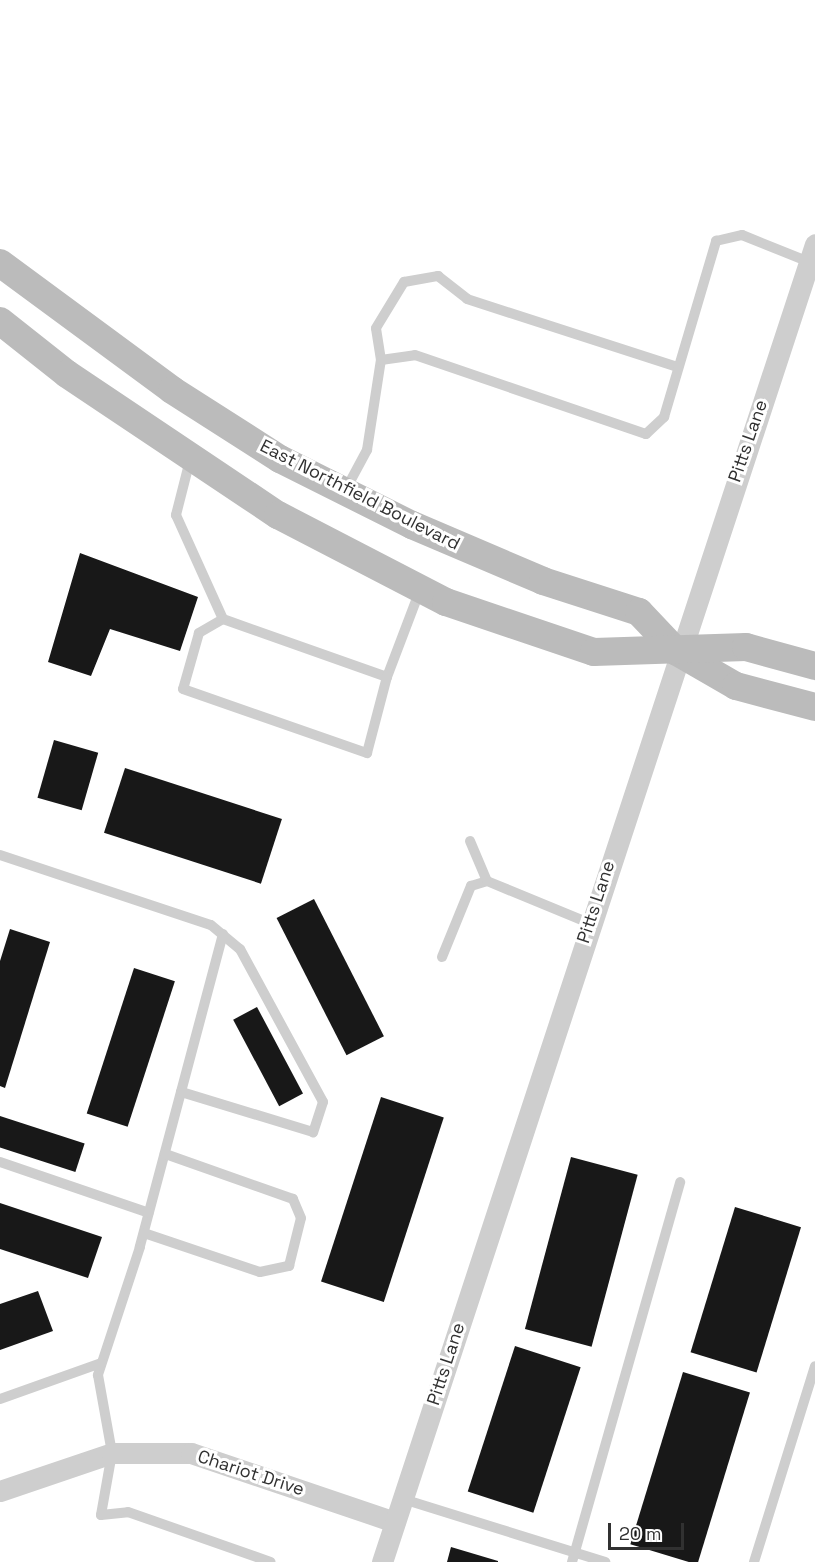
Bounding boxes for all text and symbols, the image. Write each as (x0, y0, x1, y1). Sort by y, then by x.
street label: Pitts Lane (724, 397, 772, 485)
street label: East Northfield Boulevard (257, 435, 463, 555)
street label: Pitts Lane (573, 858, 619, 946)
street label: Pitts Lane (423, 1320, 469, 1408)
street label: Chariot Drive (195, 1446, 307, 1500)
scale bar (611, 1511, 688, 1549)
text: 20 m (619, 1522, 662, 1545)

